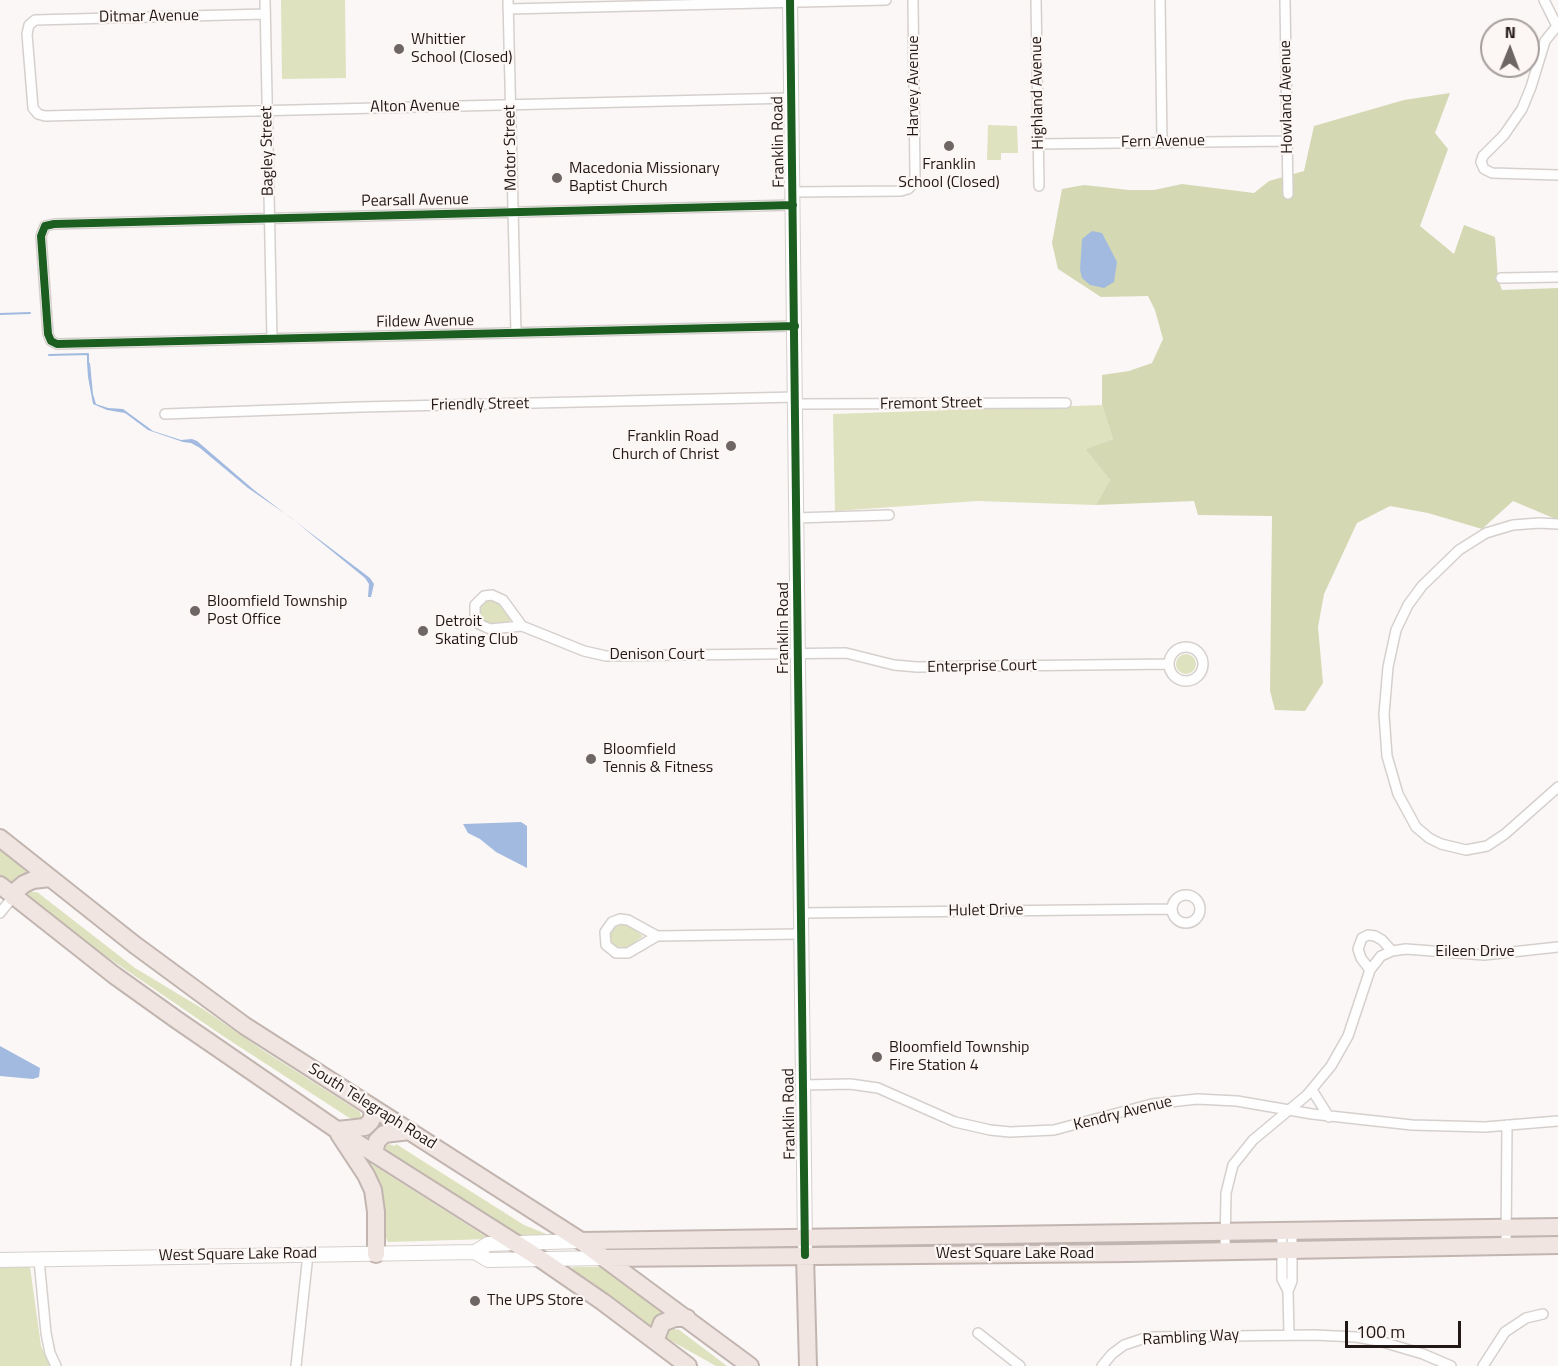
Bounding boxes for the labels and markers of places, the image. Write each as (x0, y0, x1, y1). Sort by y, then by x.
place label: Whittier School (Closed) (411, 30, 512, 68)
marker: Whittier School (Closed) (392, 42, 406, 56)
marker: Franklin School (Closed) (942, 139, 956, 153)
place label: Franklin School (Closed) (898, 155, 1000, 193)
place label: Macedonia Missionary Baptist Church (569, 159, 720, 197)
marker: Macedonia Missionary Baptist Church (550, 171, 564, 185)
place label: Franklin Road Church of Christ (612, 427, 719, 465)
marker: Franklin Road Church of Christ (724, 439, 738, 453)
place label: Bloomfield Township Post Office (207, 592, 347, 630)
marker: Bloomfield Township Post Office (188, 604, 202, 618)
place label: Detroit Skating Club (435, 612, 518, 650)
marker: Detroit Skating Club (416, 624, 430, 638)
place label: Bloomfield Tennis & Fitness (603, 740, 713, 778)
marker: Bloomfield Tennis & Fitness (584, 752, 598, 766)
place label: Bloomfield Township Fire Station 4 (889, 1038, 1029, 1076)
marker: Bloomfield Township Fire Station 4 (870, 1050, 884, 1064)
place label: The UPS Store (487, 1291, 584, 1311)
marker: The UPS Store (468, 1294, 482, 1308)

